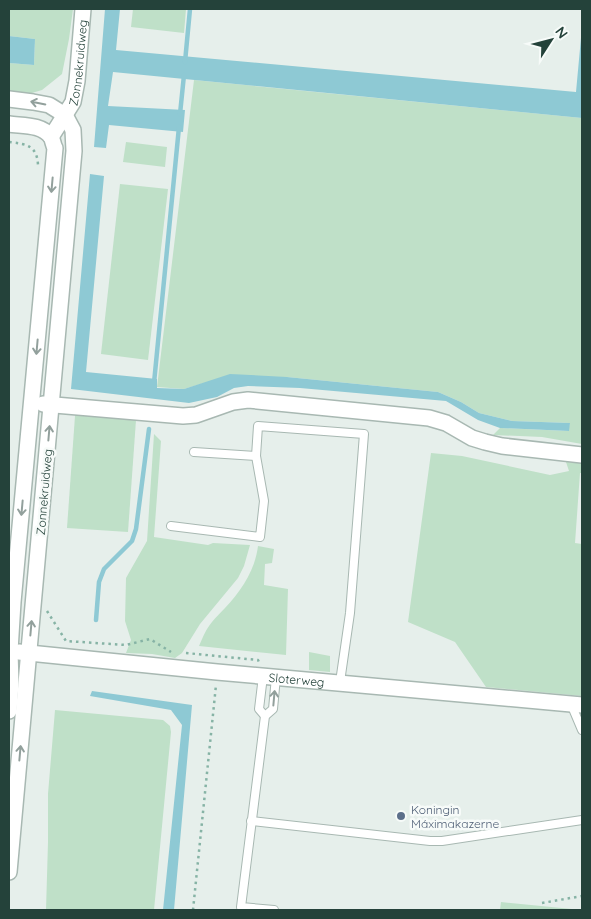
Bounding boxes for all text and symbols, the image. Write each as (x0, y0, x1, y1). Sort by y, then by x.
north arrow (526, 15, 576, 65)
street label: Zonnekruidweg (65, 19, 90, 107)
text: N (551, 23, 572, 42)
one-way arrow (31, 98, 47, 107)
one-way arrow (47, 177, 57, 193)
one-way arrow (32, 338, 42, 354)
one-way arrow (44, 426, 54, 442)
street label: Zonnekruidweg (33, 448, 55, 536)
one-way arrow (17, 500, 26, 516)
one-way arrow (26, 621, 36, 637)
street label: Sloterweg (268, 669, 325, 689)
one-way arrow (269, 690, 279, 706)
one-way arrow (15, 746, 24, 762)
place label: Koningin Máximakazerne (411, 802, 499, 831)
marker: Koningin Máximakazerne (395, 810, 407, 822)

